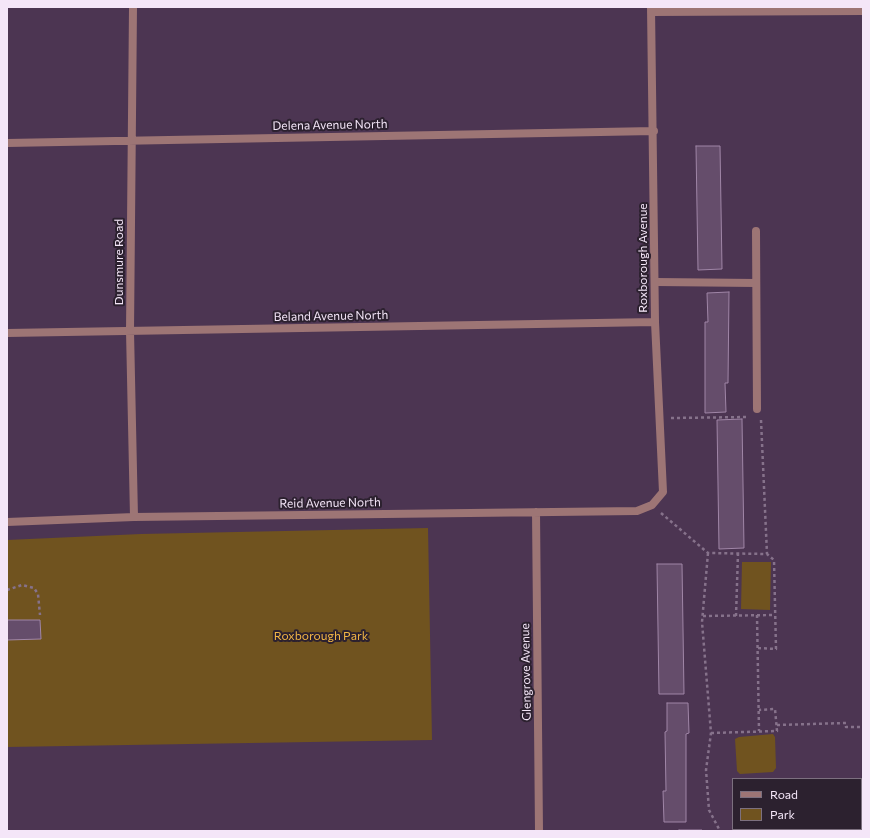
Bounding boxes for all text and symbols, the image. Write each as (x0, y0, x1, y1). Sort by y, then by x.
street label: Delena Avenue North (272, 117, 388, 133)
street label: Roxborough Avenue (636, 203, 650, 313)
street label: Dunsmure Road (112, 219, 126, 305)
street label: Beland Avenue North (274, 308, 388, 324)
street label: Reid Avenue North (279, 495, 381, 511)
street label: Glengrove Avenue (518, 623, 534, 721)
park label: Roxborough Park (274, 629, 368, 643)
legend (732, 778, 862, 830)
text: Road (770, 787, 798, 801)
text: Park (770, 807, 795, 821)

